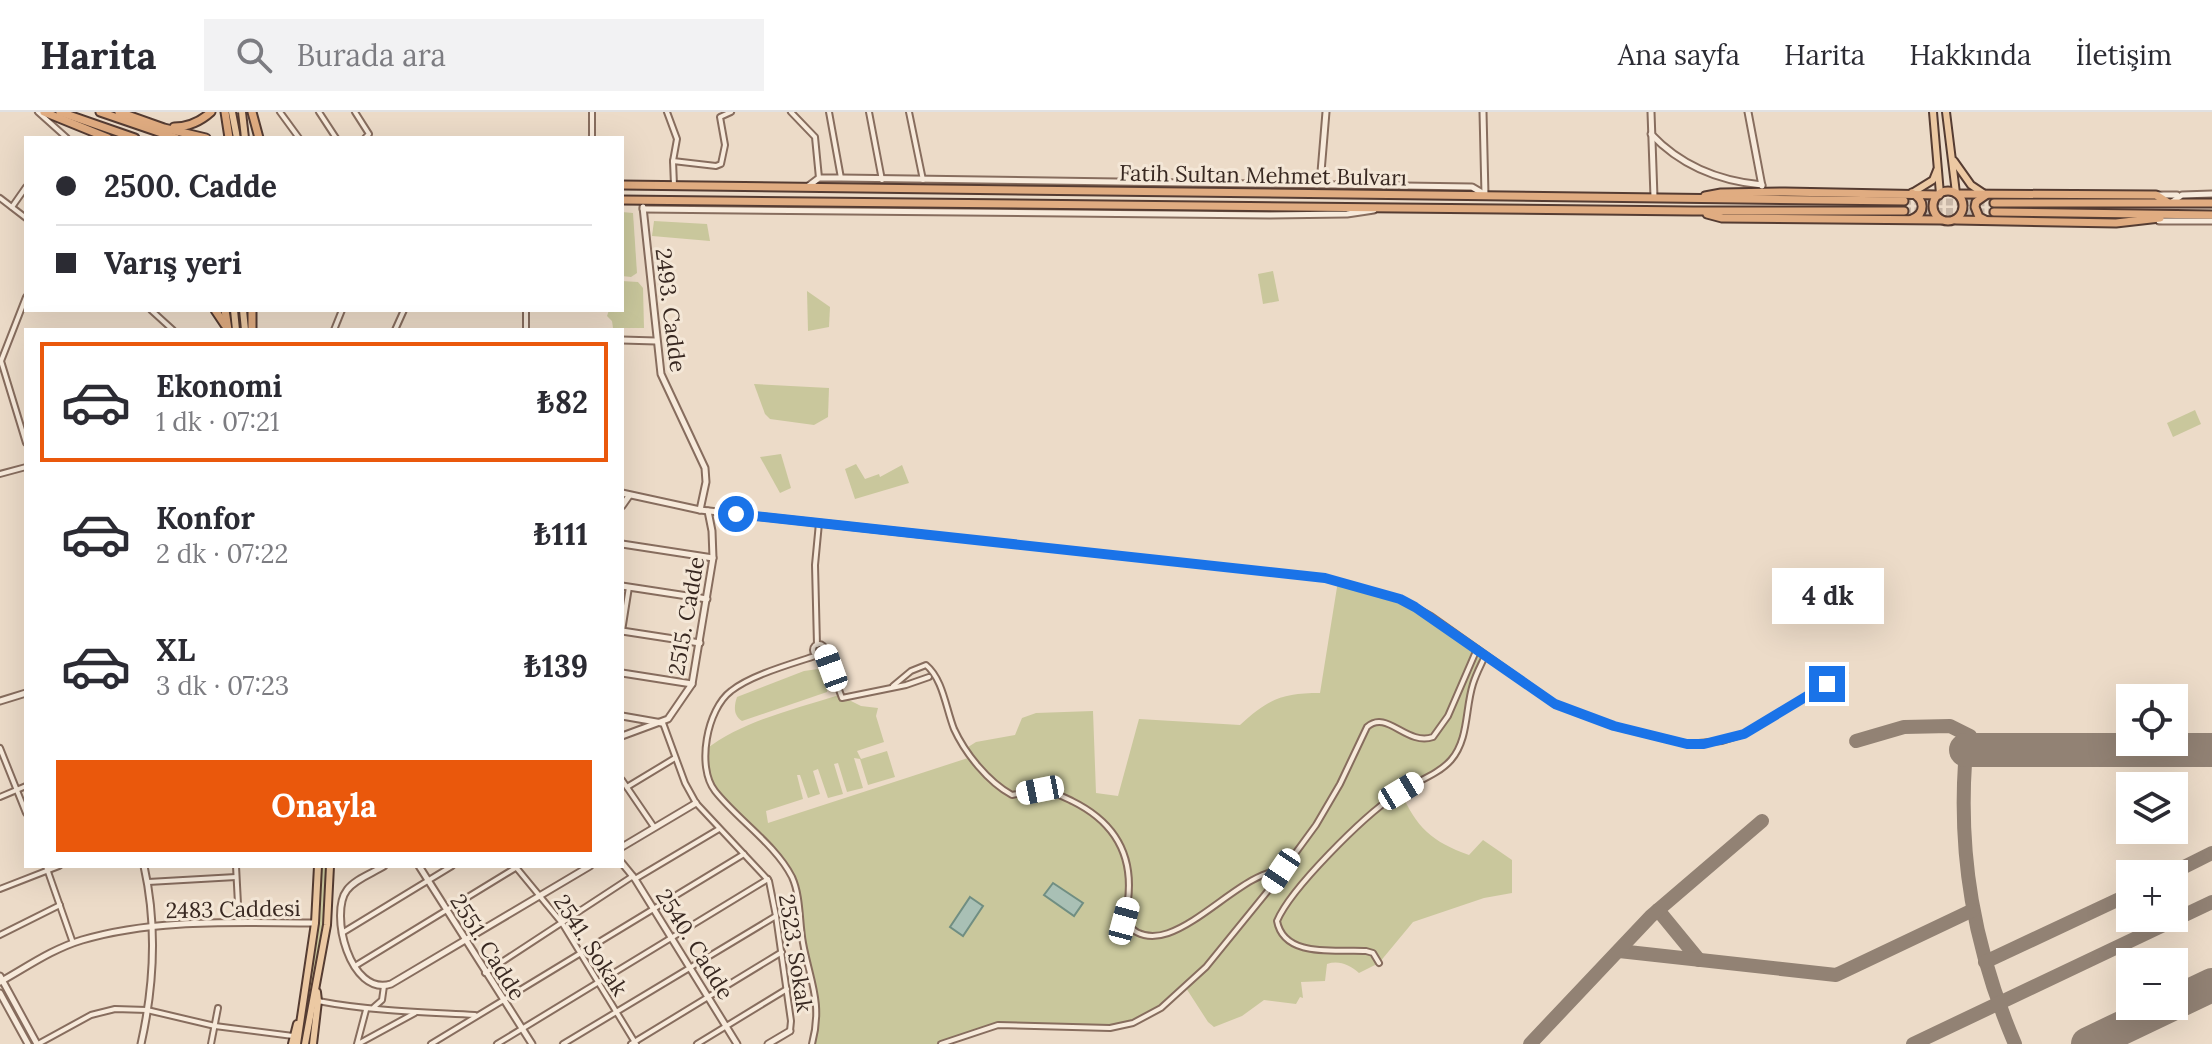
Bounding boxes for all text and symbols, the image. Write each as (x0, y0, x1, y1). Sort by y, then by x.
search box (204, 19, 764, 91)
text: Harita (40, 31, 156, 79)
icon: search (232, 33, 276, 77)
text: Burada ara (296, 36, 446, 74)
text: Ana sayfa (1618, 37, 1740, 73)
text: Harita (1784, 37, 1865, 73)
text: Hakkında (1909, 37, 2031, 73)
text: İletişim (2075, 37, 2172, 73)
street label: Fatih Sultan Mehmet Bulvarı (1119, 158, 1407, 192)
text: 2500. Cadde (104, 167, 277, 205)
text: Varış yeri (104, 244, 242, 282)
street label: 2493. Cadde (650, 247, 692, 374)
icon: car (60, 366, 132, 438)
text: Ekonomi (156, 367, 282, 405)
text: ₺82 (537, 383, 588, 421)
text: 1 dk · 07:21 (156, 405, 279, 438)
route start (718, 496, 754, 532)
icon: car (60, 498, 132, 570)
text: Konfor (156, 499, 255, 537)
text: ₺111 (534, 515, 588, 553)
text: 2 dk · 07:22 (156, 537, 288, 570)
street label: 2515. Cadde (662, 554, 710, 678)
callout: 4 dk (1771, 568, 1883, 624)
text: 4 dk (1802, 579, 1854, 612)
icon: car (60, 630, 132, 702)
text: XL (156, 631, 195, 669)
car (812, 641, 850, 695)
text: ₺139 (524, 647, 588, 685)
route end (1809, 666, 1845, 702)
text: 3 dk · 07:23 (156, 669, 289, 702)
map controls (2116, 684, 2188, 1020)
button: locate (2116, 684, 2188, 756)
button: Onayla (56, 760, 592, 852)
car (1374, 768, 1428, 814)
button: layers (2116, 772, 2188, 844)
car (1014, 774, 1066, 806)
car (1258, 844, 1304, 898)
button: + (2116, 860, 2188, 932)
street label: 2540. Cadde (650, 883, 740, 1005)
street label: 2551. Cadde (444, 889, 532, 1005)
street label: 2541. Sokak (548, 889, 634, 1001)
street label: 2523. Sokak (773, 892, 819, 1014)
street label: 2483 Caddesi (165, 894, 301, 924)
car (1106, 895, 1142, 947)
button: − (2116, 948, 2188, 1020)

